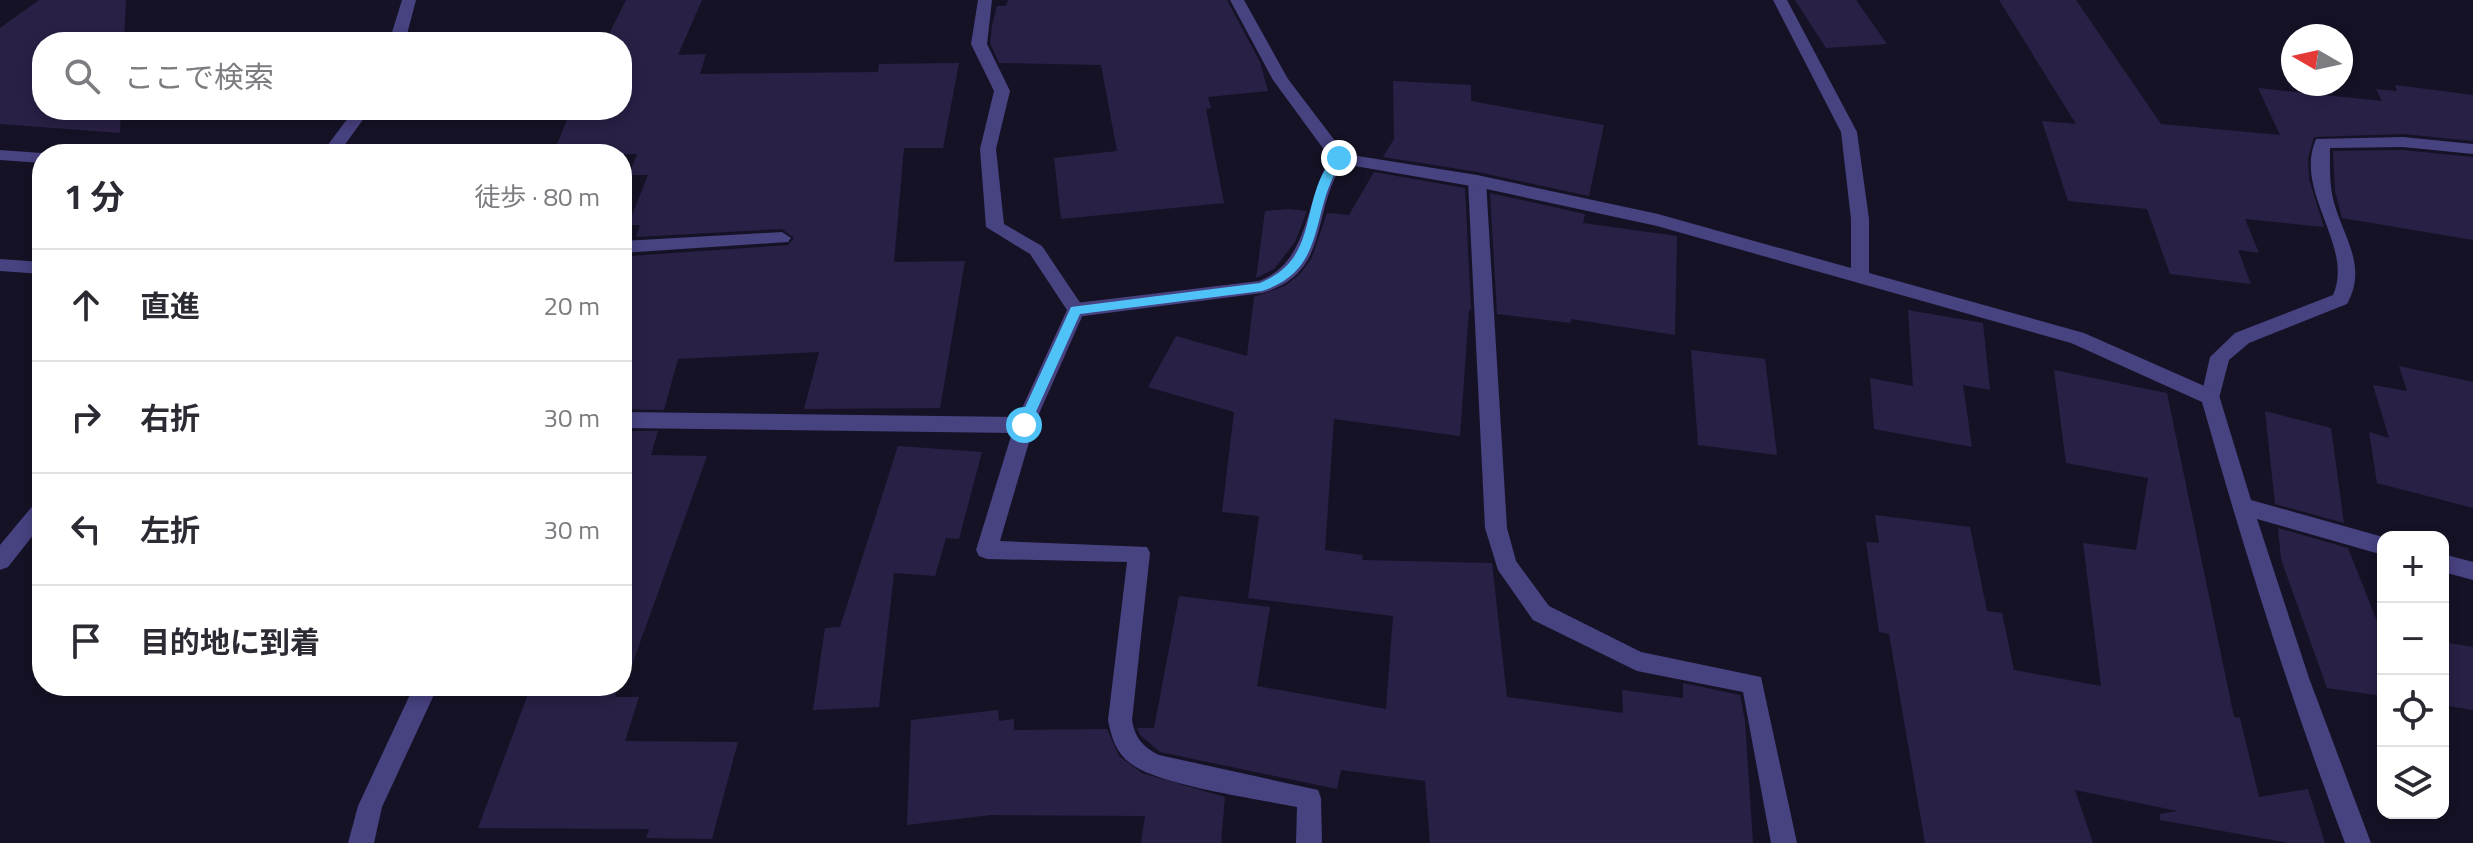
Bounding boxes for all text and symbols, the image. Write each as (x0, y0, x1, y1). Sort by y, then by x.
north arrow (2281, 24, 2353, 96)
search box (32, 32, 632, 120)
icon: search (60, 54, 104, 98)
text: ここで検索 (124, 54, 274, 100)
route end (1321, 140, 1357, 176)
text: 1 分 (64, 170, 125, 222)
text: 徒歩 · 80 m (474, 177, 600, 216)
icon: ahead (64, 283, 108, 327)
text: 直進 (140, 283, 200, 329)
text: 20 m (543, 286, 600, 325)
icon: right (64, 395, 108, 439)
text: 右折 (140, 395, 200, 441)
text: 30 m (543, 398, 600, 437)
route start (1006, 407, 1042, 443)
icon: left (64, 507, 108, 551)
text: 左折 (140, 507, 200, 553)
text: 30 m (543, 510, 600, 549)
map controls (2377, 531, 2449, 819)
button: + (2377, 531, 2449, 603)
button: − (2377, 603, 2449, 675)
icon: arrive (64, 619, 108, 663)
text: 目的地に到着 (140, 619, 320, 665)
button: locate (2377, 675, 2449, 747)
button: layers (2377, 747, 2449, 819)

